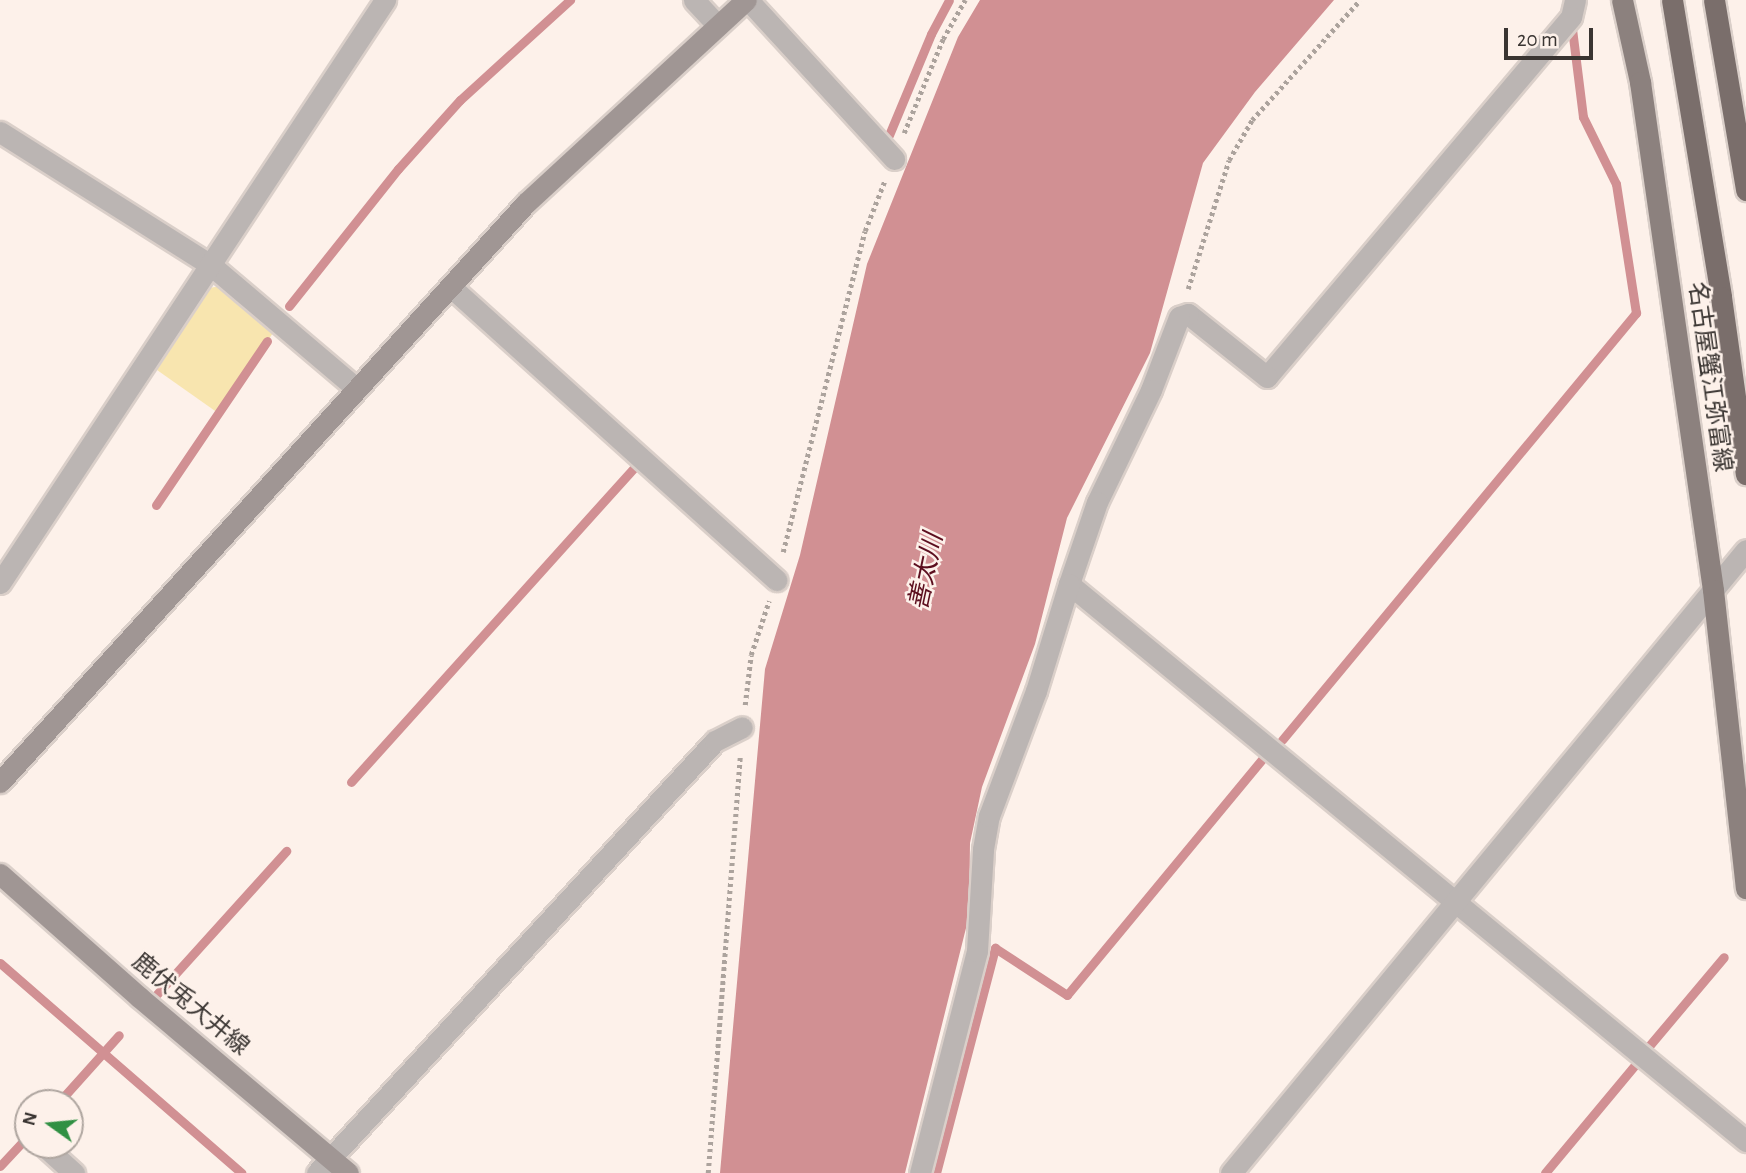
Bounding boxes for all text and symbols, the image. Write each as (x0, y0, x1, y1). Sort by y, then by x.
scale bar (1508, 14, 1597, 58)
text: 20 m (1517, 29, 1558, 50)
street label: 名古屋蟹江弥富線 (1681, 280, 1737, 474)
water label: 善太川 (904, 531, 950, 613)
street label: 鹿伏兎大井線 (126, 948, 254, 1062)
north arrow (14, 1089, 84, 1159)
text: N (19, 1110, 41, 1128)

